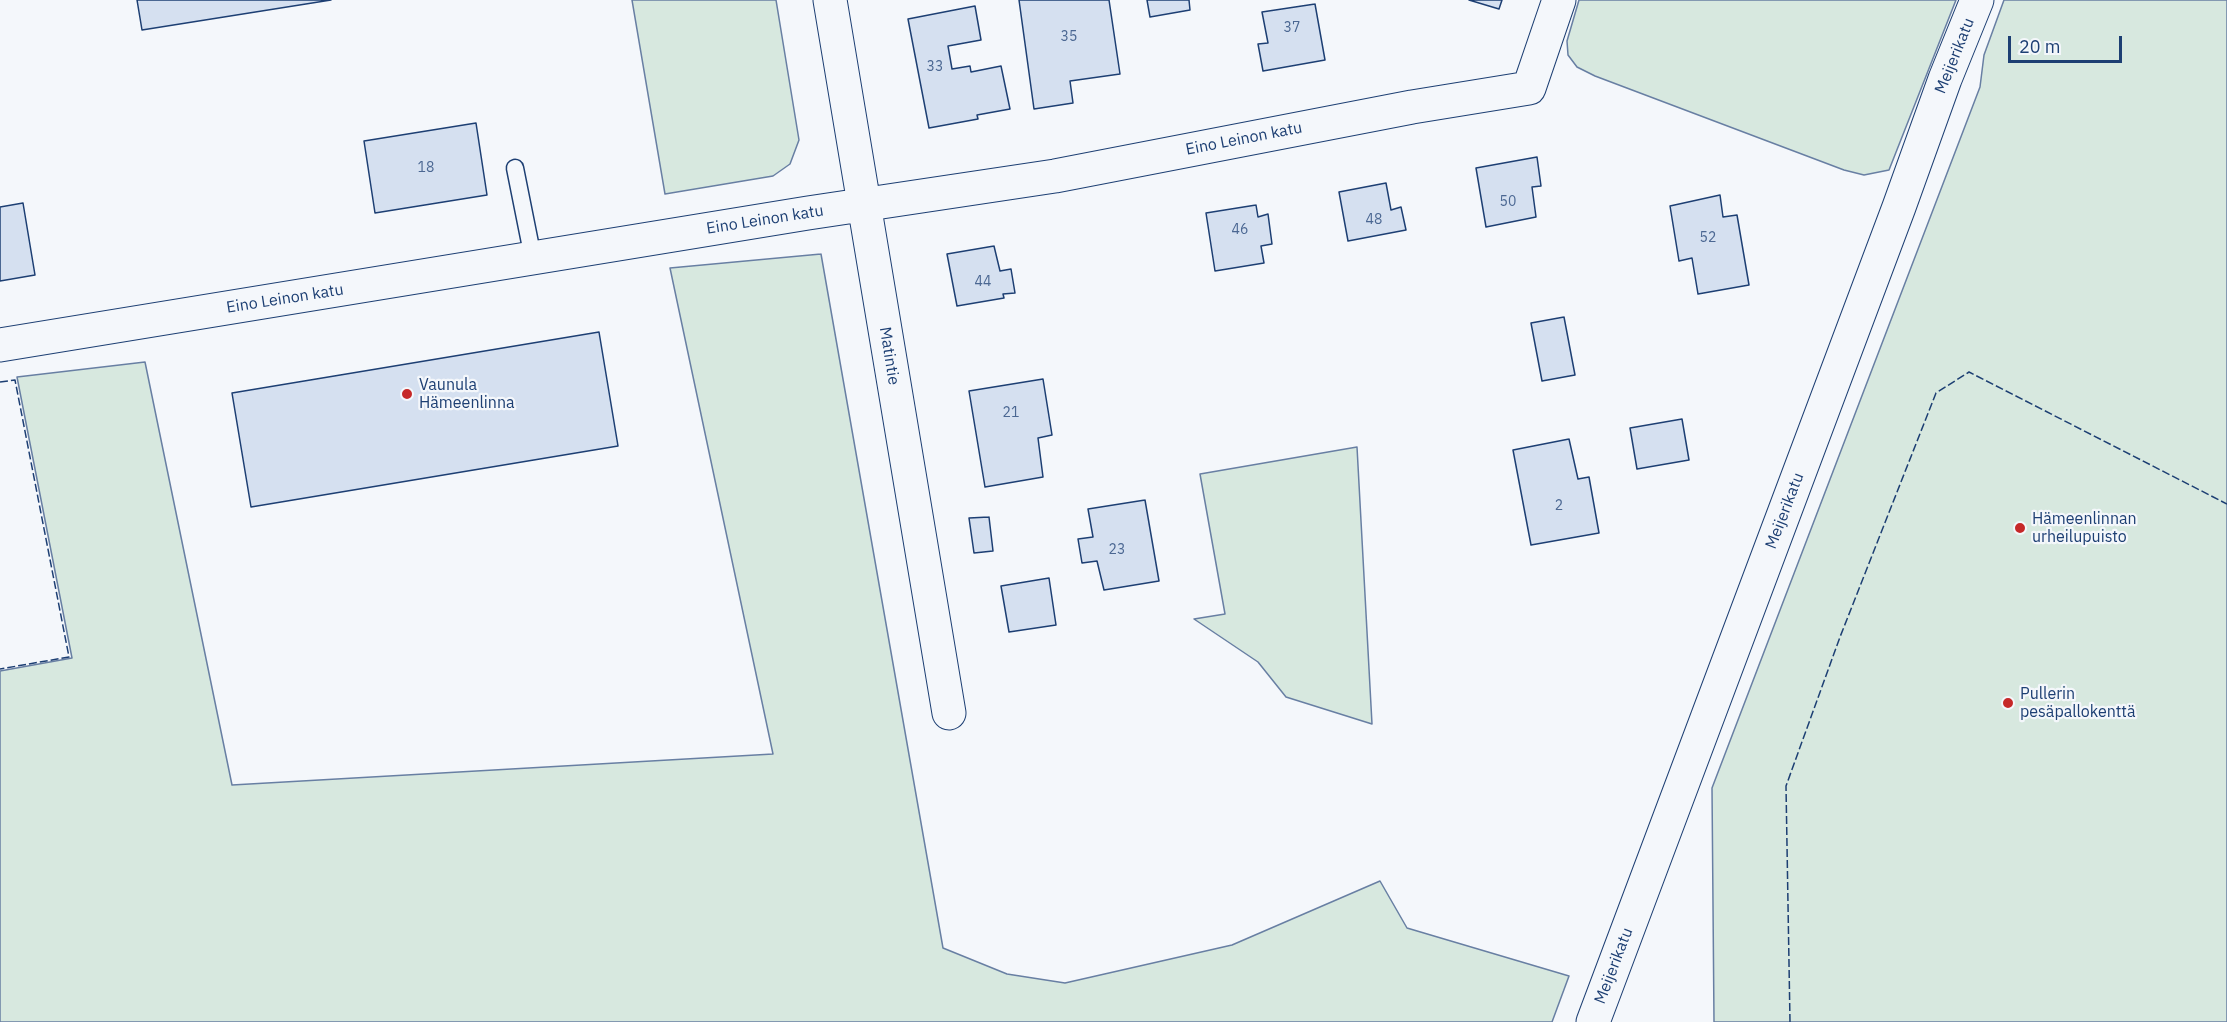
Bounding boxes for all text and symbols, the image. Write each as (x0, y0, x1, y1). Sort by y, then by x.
street label: Meijerikatu (1931, 15, 1979, 97)
house number: 37 (1284, 20, 1300, 36)
scale bar (2011, 24, 2125, 62)
house number: 35 (1061, 29, 1077, 45)
text: 20 m (2019, 35, 2061, 58)
house number: 33 (927, 59, 943, 75)
street label: Eino Leinon katu (1184, 118, 1304, 160)
house number: 18 (418, 160, 434, 176)
house number: 50 (1500, 194, 1516, 210)
street label: Eino Leinon katu (705, 201, 825, 239)
house number: 48 (1366, 212, 1382, 228)
house number: 46 (1232, 222, 1248, 238)
house number: 52 (1700, 230, 1716, 246)
house number: 44 (975, 274, 991, 290)
street label: Eino Leinon katu (225, 280, 345, 318)
street label: Matintie (875, 326, 903, 386)
place label: Vaunula Hämeenlinna (419, 375, 515, 413)
marker: Vaunula Hämeenlinna (400, 387, 414, 401)
house number: 21 (1003, 405, 1019, 421)
street label: Meijerikatu (1762, 470, 1808, 552)
house number: 2 (1555, 498, 1563, 514)
place label: Hämeenlinnan urheilupuisto (2032, 509, 2137, 547)
marker: Hämeenlinnan urheilupuisto (2013, 521, 2027, 535)
house number: 23 (1109, 542, 1125, 558)
place label: Pullerin pesäpallokenttä (2020, 684, 2135, 722)
marker: Pullerin pesäpallokenttä (2001, 696, 2015, 710)
street label: Meijerikatu (1591, 925, 1637, 1007)

